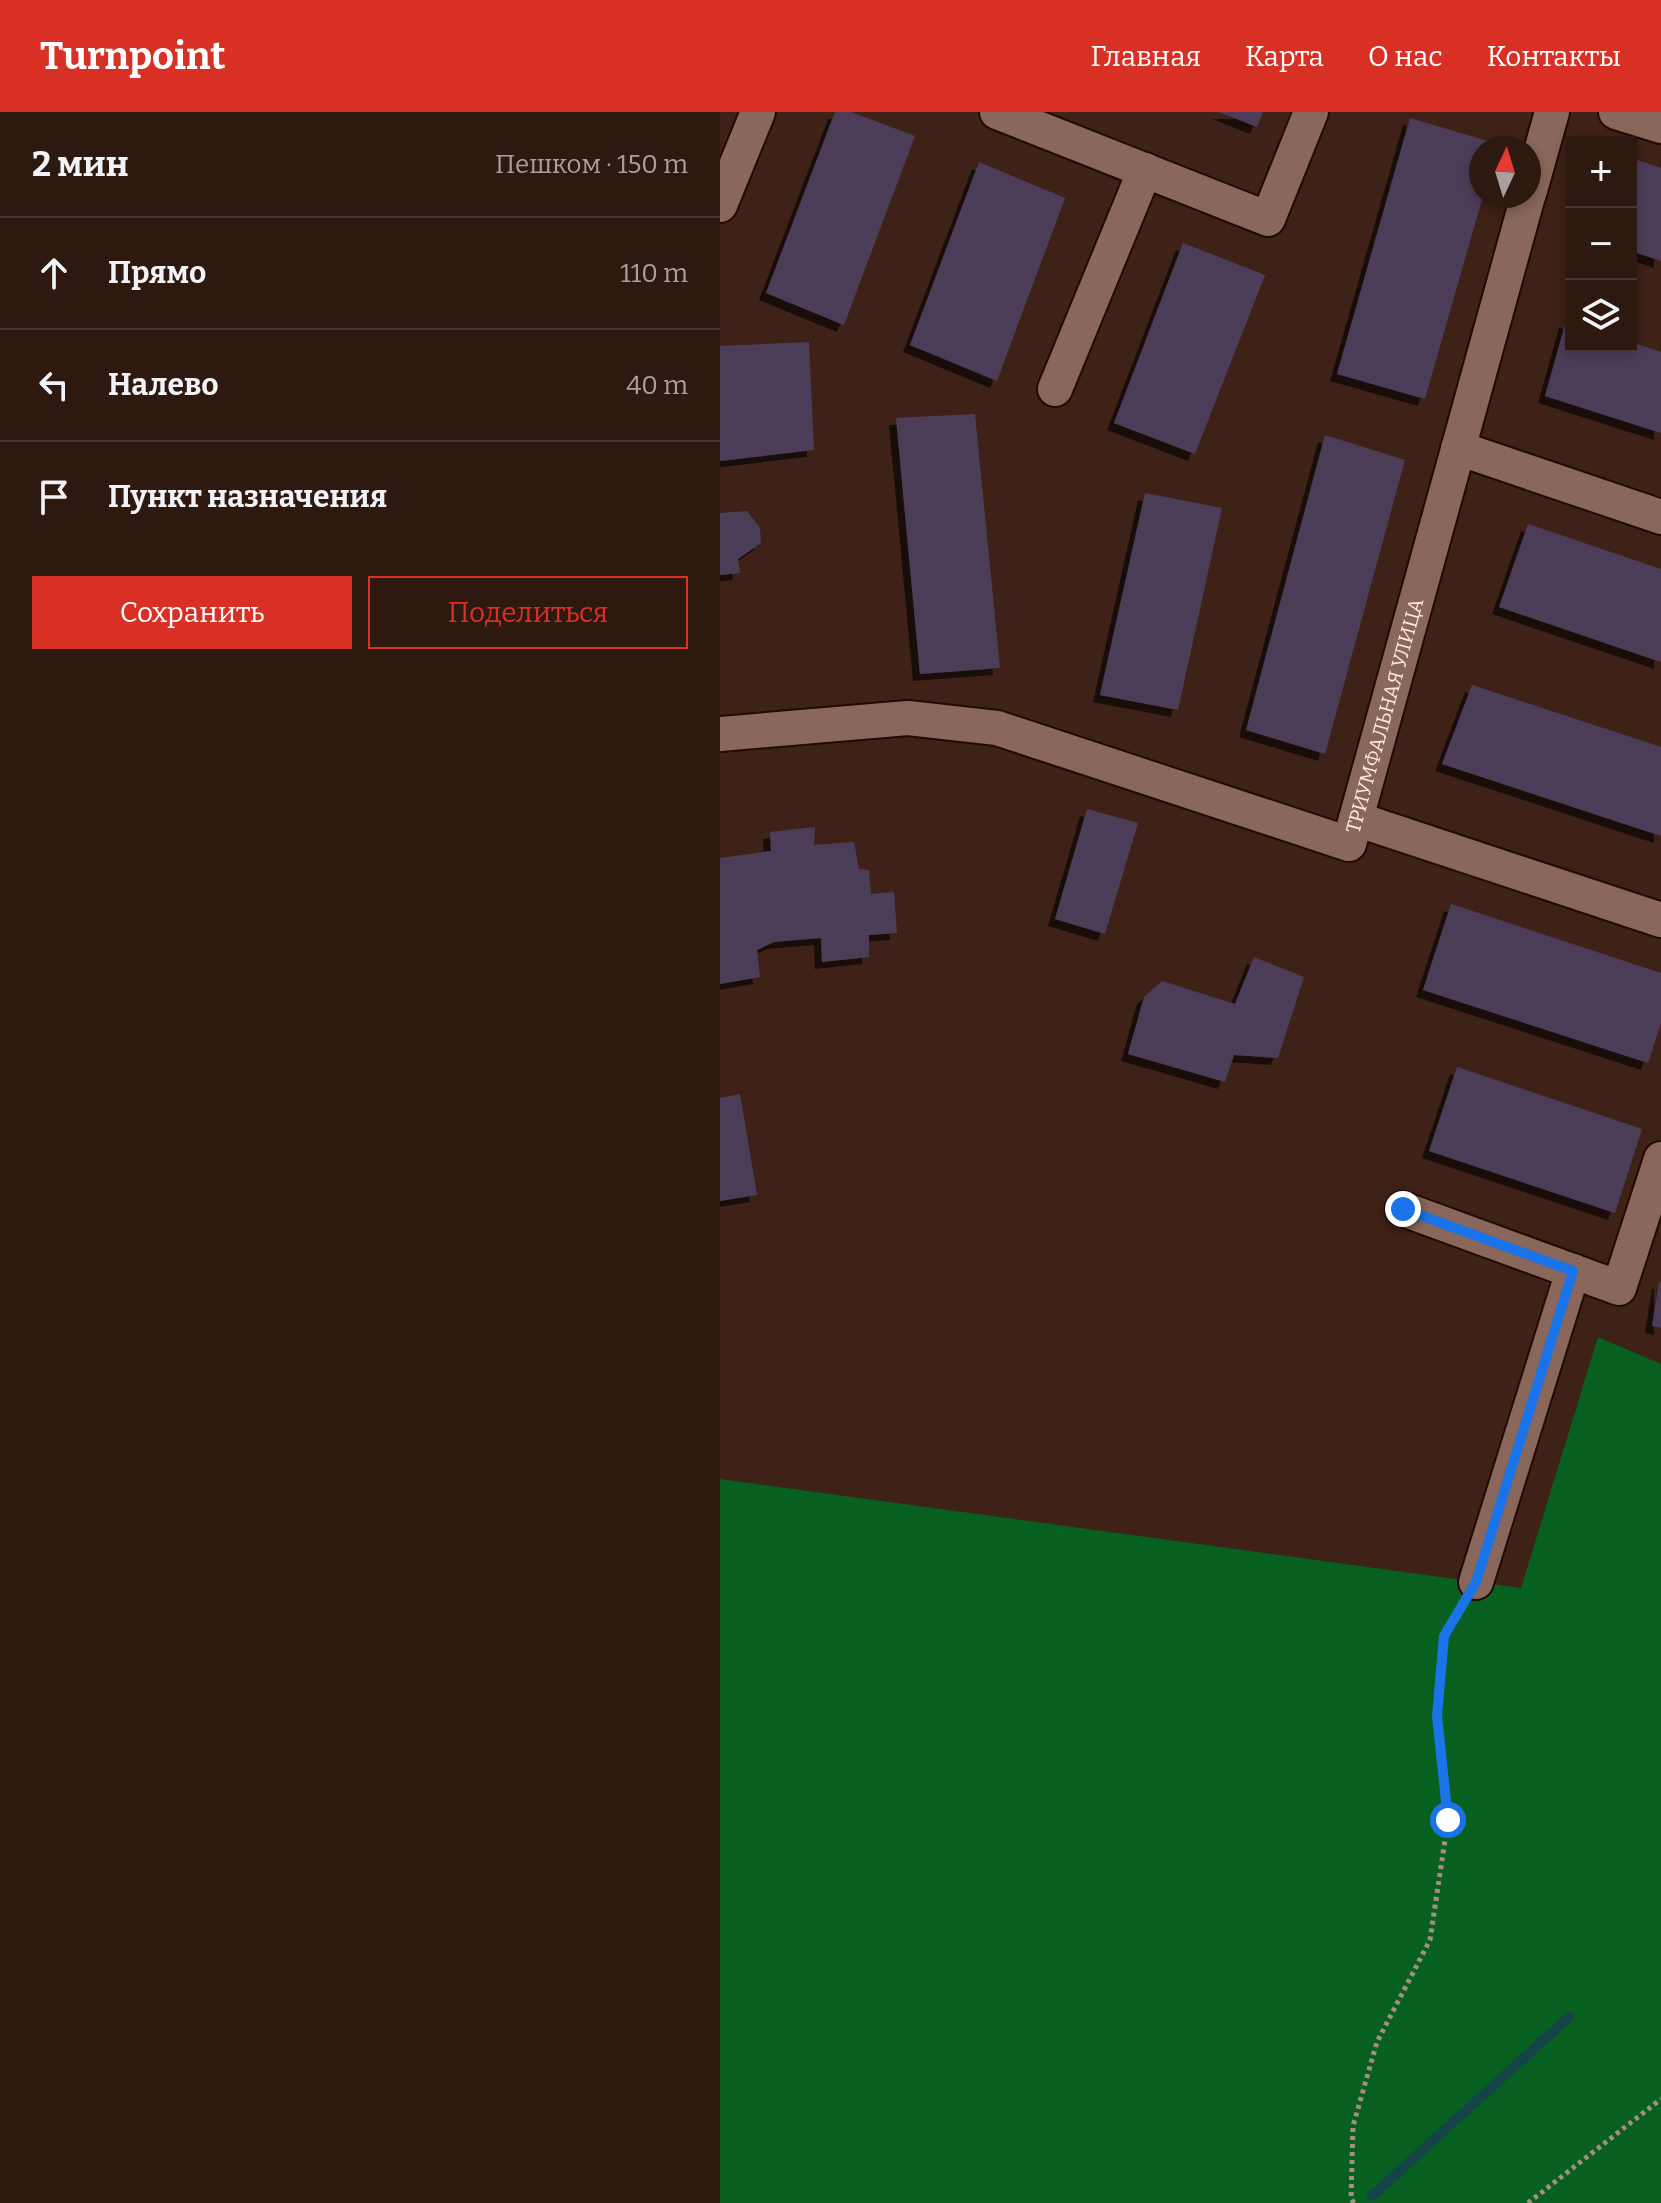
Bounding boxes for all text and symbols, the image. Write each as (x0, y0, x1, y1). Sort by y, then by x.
text: Turnpoint (40, 33, 226, 79)
text: Главная (1091, 40, 1201, 73)
text: Карта (1245, 40, 1324, 73)
text: О нас (1368, 40, 1443, 73)
text: Контакты (1487, 40, 1621, 73)
north arrow (1469, 136, 1541, 208)
map controls (1565, 136, 1637, 352)
button: + (1565, 136, 1637, 208)
text: 2 мин (32, 144, 129, 185)
text: Пешком · 150 m (495, 149, 688, 180)
button: − (1565, 208, 1637, 280)
icon: ahead (32, 251, 76, 295)
text: Прямо (108, 255, 206, 291)
text: 110 m (620, 258, 688, 289)
button: layers (1565, 280, 1637, 352)
icon: left (32, 363, 76, 407)
text: Налево (108, 367, 219, 403)
text: 40 m (626, 370, 688, 401)
icon: arrive (32, 475, 76, 519)
text: Пункт назначения (108, 479, 387, 515)
button: Сохранить (32, 576, 352, 649)
button: Поделиться (368, 576, 688, 649)
street label: ТРИУМФАЛЬНАЯ УЛИЦА (1341, 595, 1429, 836)
route end (1385, 1191, 1421, 1227)
route start (1430, 1802, 1466, 1838)

